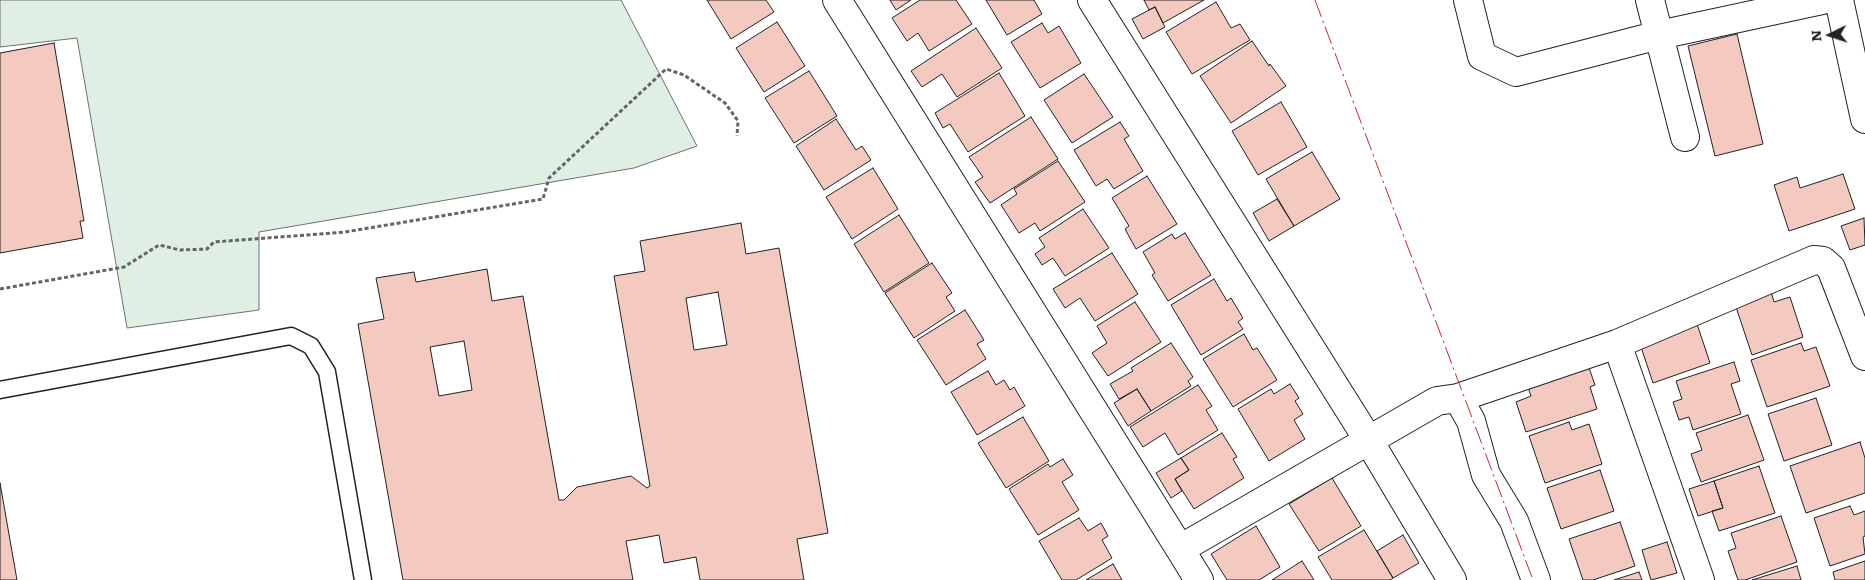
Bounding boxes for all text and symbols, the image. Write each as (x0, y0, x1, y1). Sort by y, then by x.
north arrow (1805, 10, 1855, 60)
text: N (1805, 29, 1825, 43)

